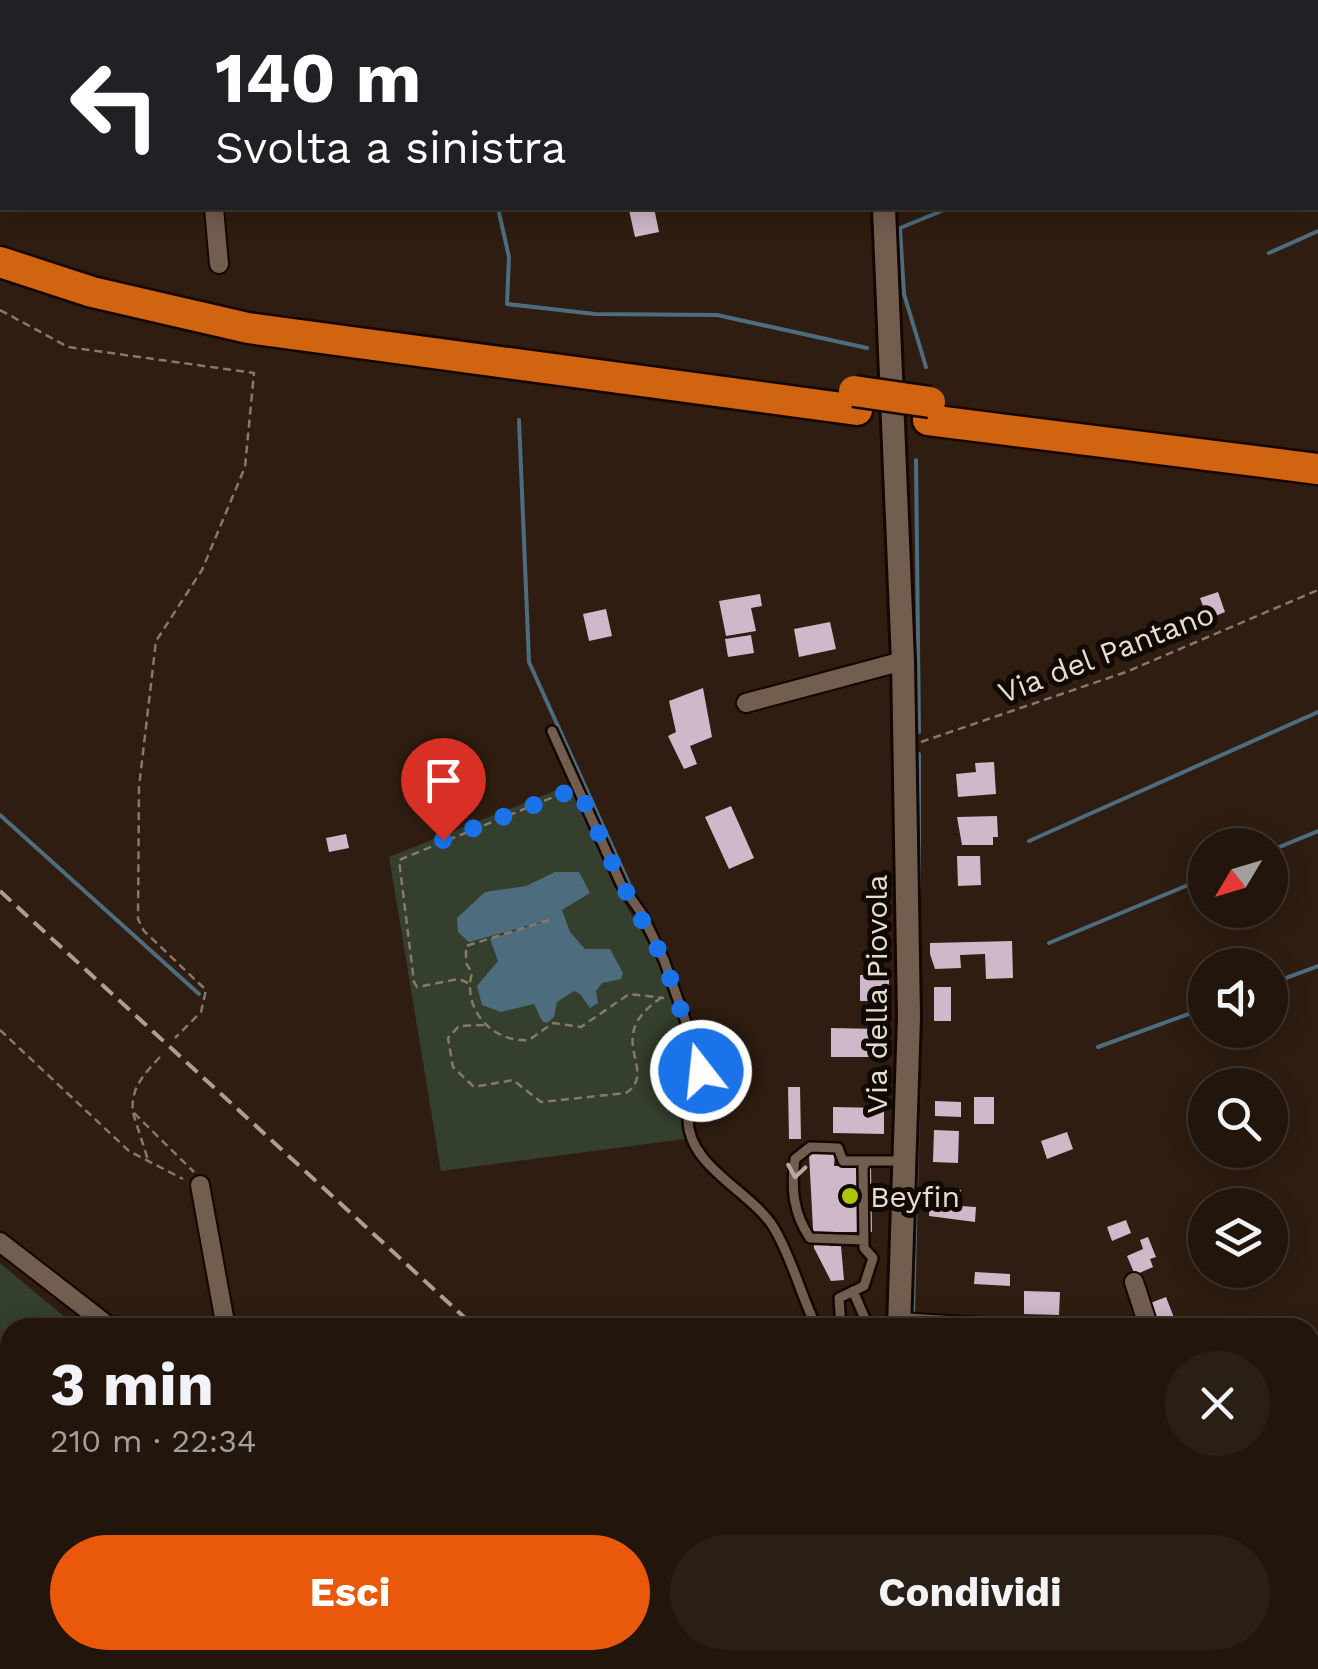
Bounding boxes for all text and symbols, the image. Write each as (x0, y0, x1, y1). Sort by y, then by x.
text: 140 m (215, 37, 421, 119)
icon: left (50, 40, 180, 170)
text: Svolta a sinistra (215, 121, 567, 174)
street label: Via del Pantano (993, 596, 1219, 710)
pin (401, 738, 486, 841)
icon: arrive (416, 753, 471, 808)
north arrow (1188, 828, 1288, 928)
map controls (1188, 828, 1288, 1288)
street label: Via della Piovola (859, 874, 894, 1113)
button: sound (1188, 948, 1288, 1048)
position arrow (649, 1019, 753, 1123)
button: search (1188, 1068, 1288, 1168)
one-way arrow (786, 1163, 807, 1179)
place label: Beyfin (870, 1179, 960, 1214)
marker: Beyfin (839, 1185, 861, 1207)
button: layers (1188, 1188, 1288, 1288)
text: 3 min (50, 1349, 214, 1420)
button: close (1165, 1351, 1270, 1456)
text: 210 m · 22:34 (50, 1422, 257, 1460)
button: Esci (50, 1535, 650, 1650)
button: Condividi (670, 1535, 1270, 1650)

